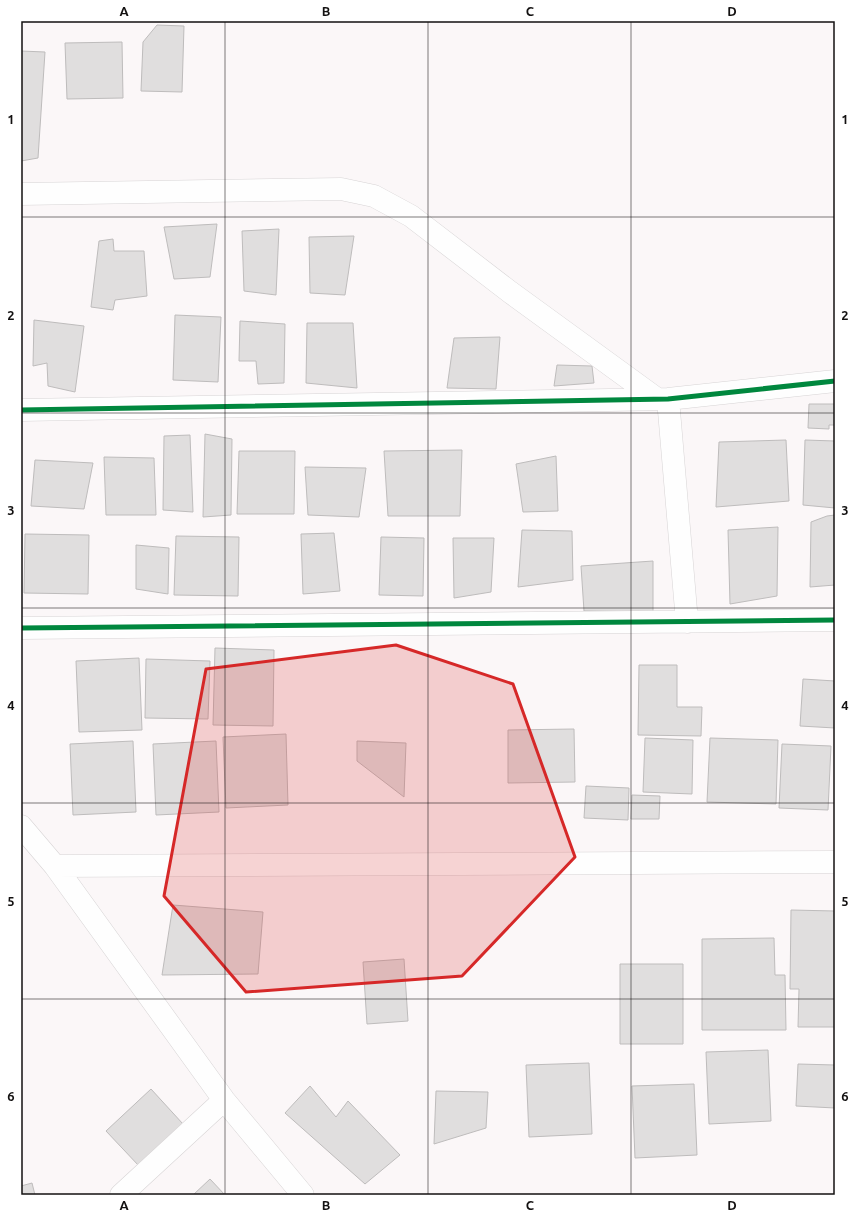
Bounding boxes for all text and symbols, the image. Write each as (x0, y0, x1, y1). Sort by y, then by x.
text: A (119, 4, 129, 18)
text: B (322, 4, 331, 18)
text: C (526, 4, 535, 18)
text: D (727, 4, 737, 18)
text: 1 (7, 112, 15, 126)
text: 1 (841, 112, 849, 126)
text: 2 (7, 308, 15, 322)
text: 2 (841, 308, 849, 322)
text: 3 (7, 503, 15, 517)
text: 3 (841, 503, 849, 517)
text: 4 (7, 698, 15, 712)
text: 4 (841, 698, 849, 712)
text: 5 (7, 894, 15, 908)
text: 5 (841, 894, 849, 908)
text: 6 (7, 1089, 15, 1103)
text: 6 (841, 1089, 849, 1103)
text: A (119, 1198, 129, 1212)
text: B (322, 1198, 331, 1212)
text: C (526, 1198, 535, 1212)
text: D (727, 1198, 737, 1212)

